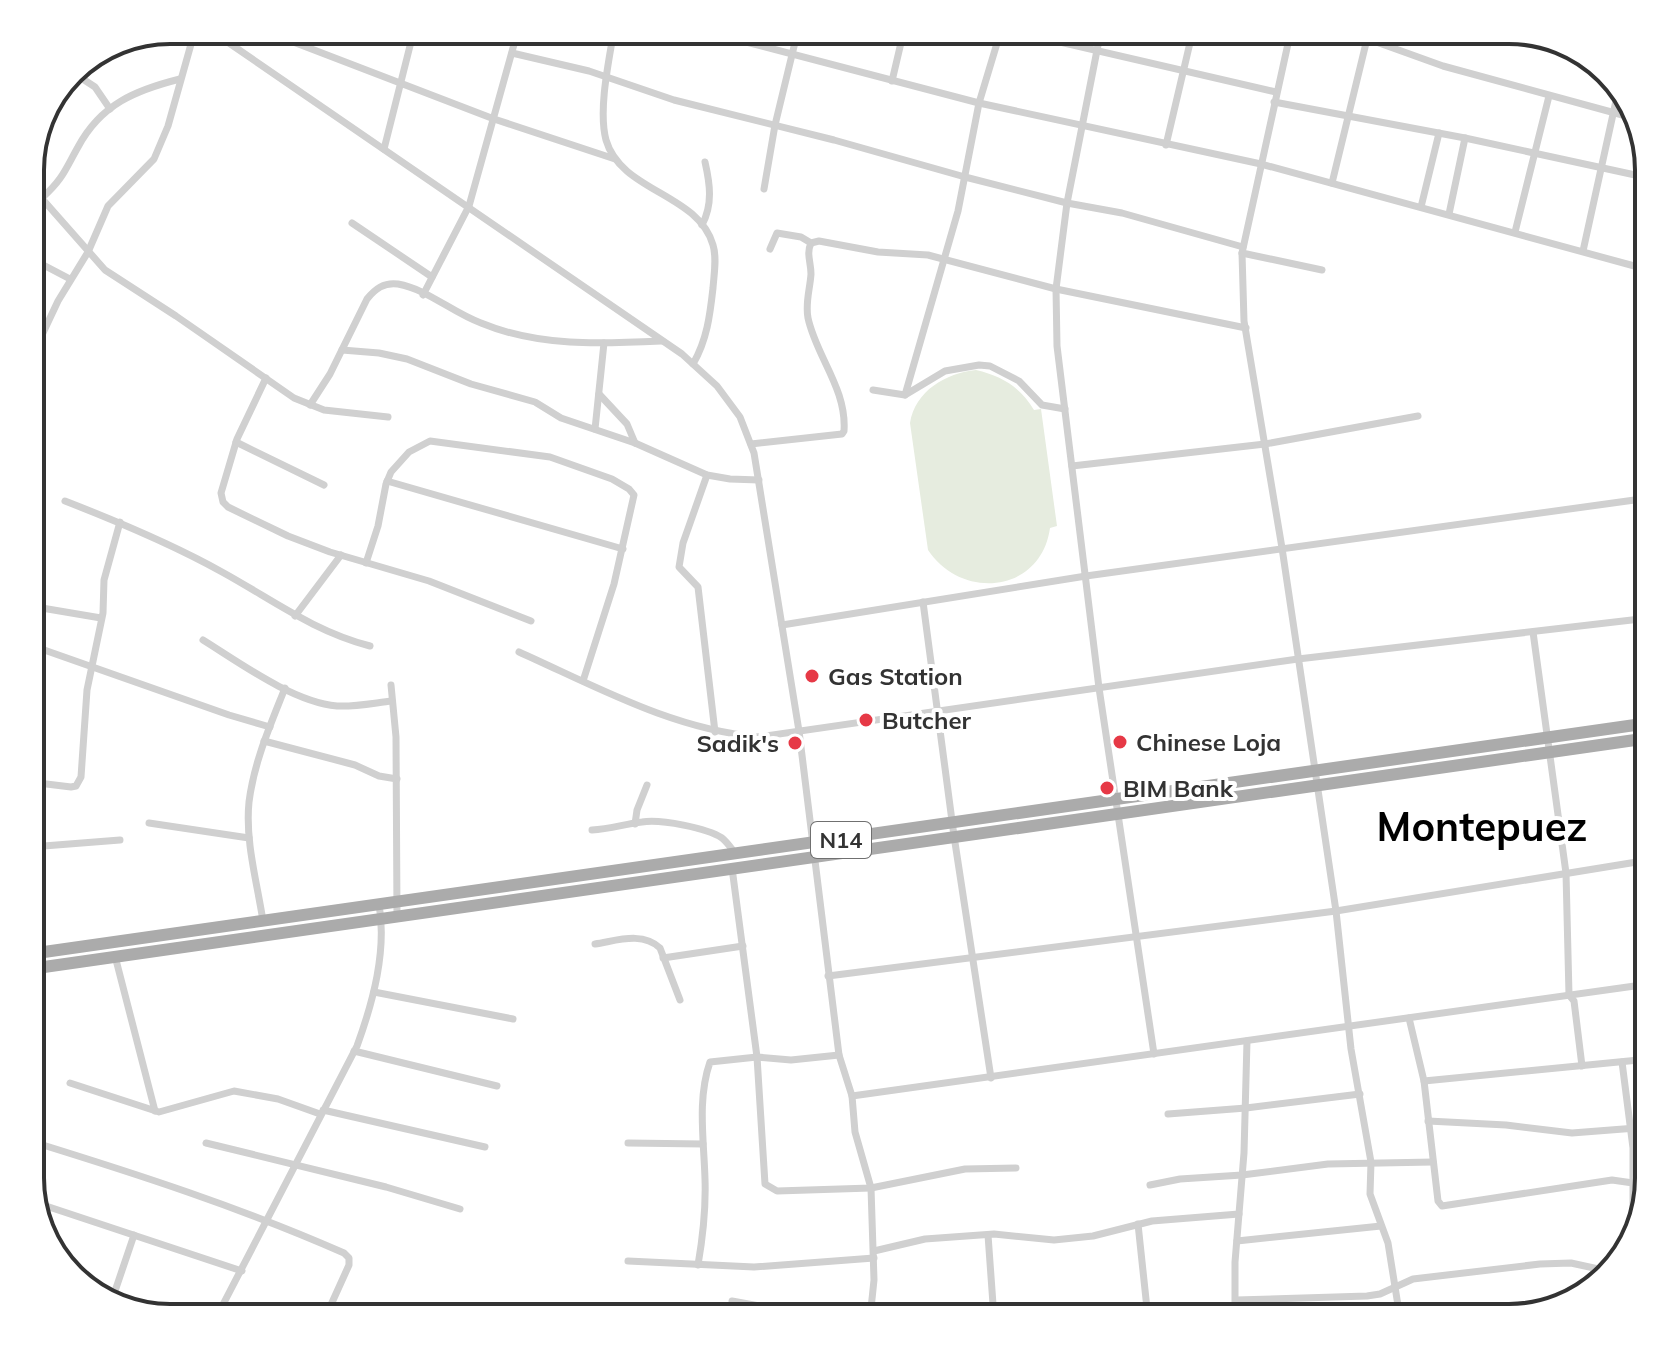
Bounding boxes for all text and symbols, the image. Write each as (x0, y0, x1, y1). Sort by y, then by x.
place label: Gas Station (828, 661, 963, 691)
marker: Gas Station (803, 667, 821, 685)
place label: Butcher (882, 705, 972, 735)
marker: Butcher (857, 711, 875, 729)
place label: Chinese Loja (1136, 727, 1281, 757)
place label: Sadik's (696, 728, 779, 758)
marker: Chinese Loja (1111, 733, 1129, 751)
marker: Sadik's (786, 734, 804, 752)
place label: BIM Bank (1123, 773, 1234, 803)
marker: BIM Bank (1098, 779, 1116, 797)
district label: Montepuez (1377, 801, 1587, 851)
road number: N14 (811, 822, 871, 858)

